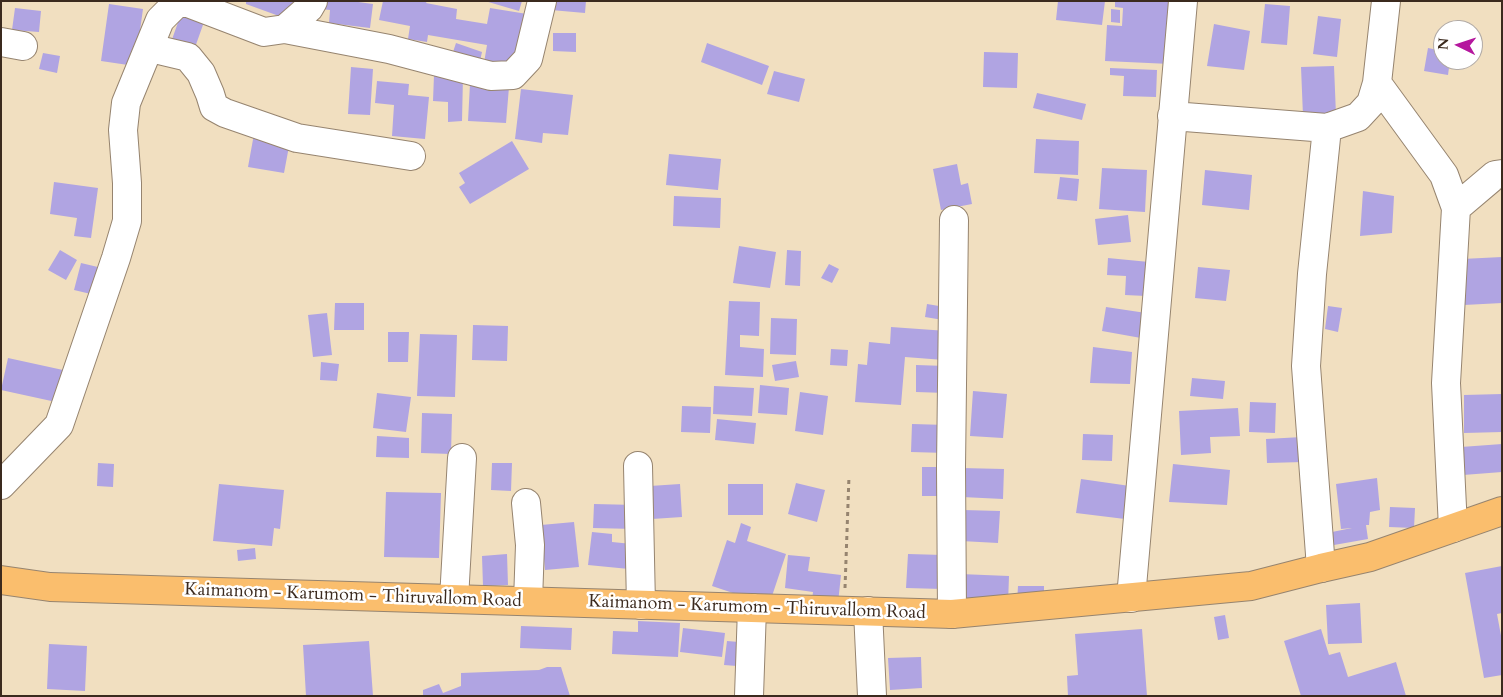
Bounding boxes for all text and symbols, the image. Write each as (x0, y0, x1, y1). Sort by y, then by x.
north arrow (1433, 20, 1483, 70)
text: N (1434, 37, 1453, 51)
street label: Kaimanom - Karumom - Thiruvallom Road (184, 579, 522, 613)
street label: Kaimanom - Karumom - Thiruvallom Road (588, 591, 926, 625)

